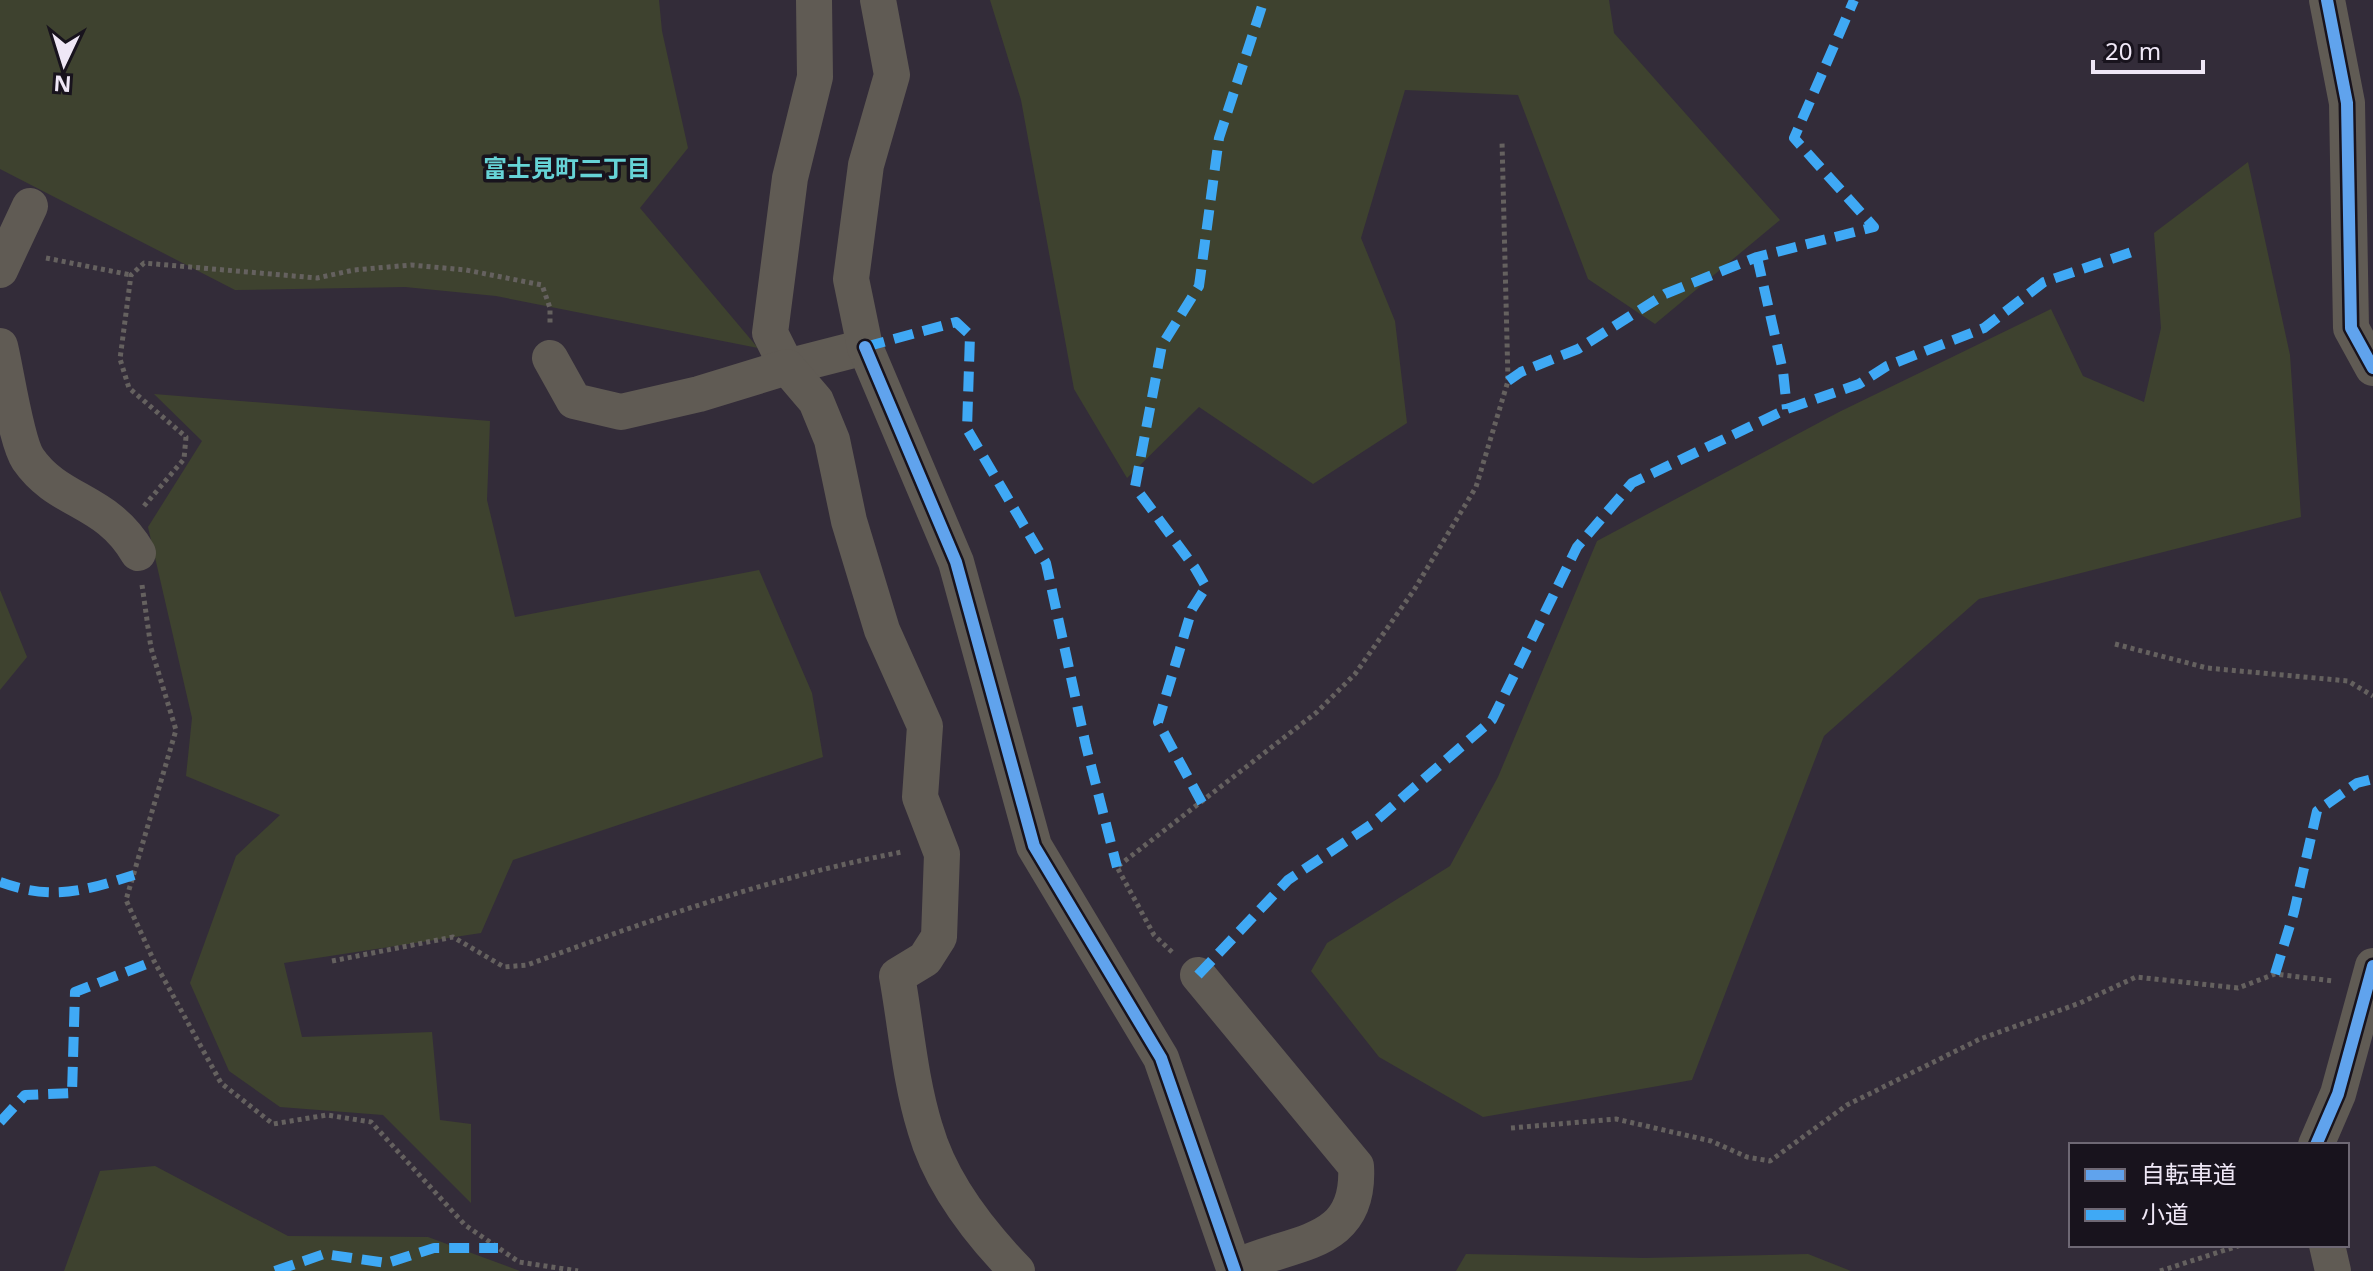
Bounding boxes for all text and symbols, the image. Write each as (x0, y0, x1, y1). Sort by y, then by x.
north arrow (24, 24, 104, 104)
scale bar (2093, 24, 2203, 74)
text: 20 m (2105, 34, 2161, 67)
text: N (53, 69, 73, 101)
district label: 富士見町二丁目 (483, 151, 651, 184)
legend (2069, 1143, 2349, 1247)
text: 自転車道 (2141, 1157, 2237, 1190)
text: 小道 (2141, 1197, 2189, 1230)

